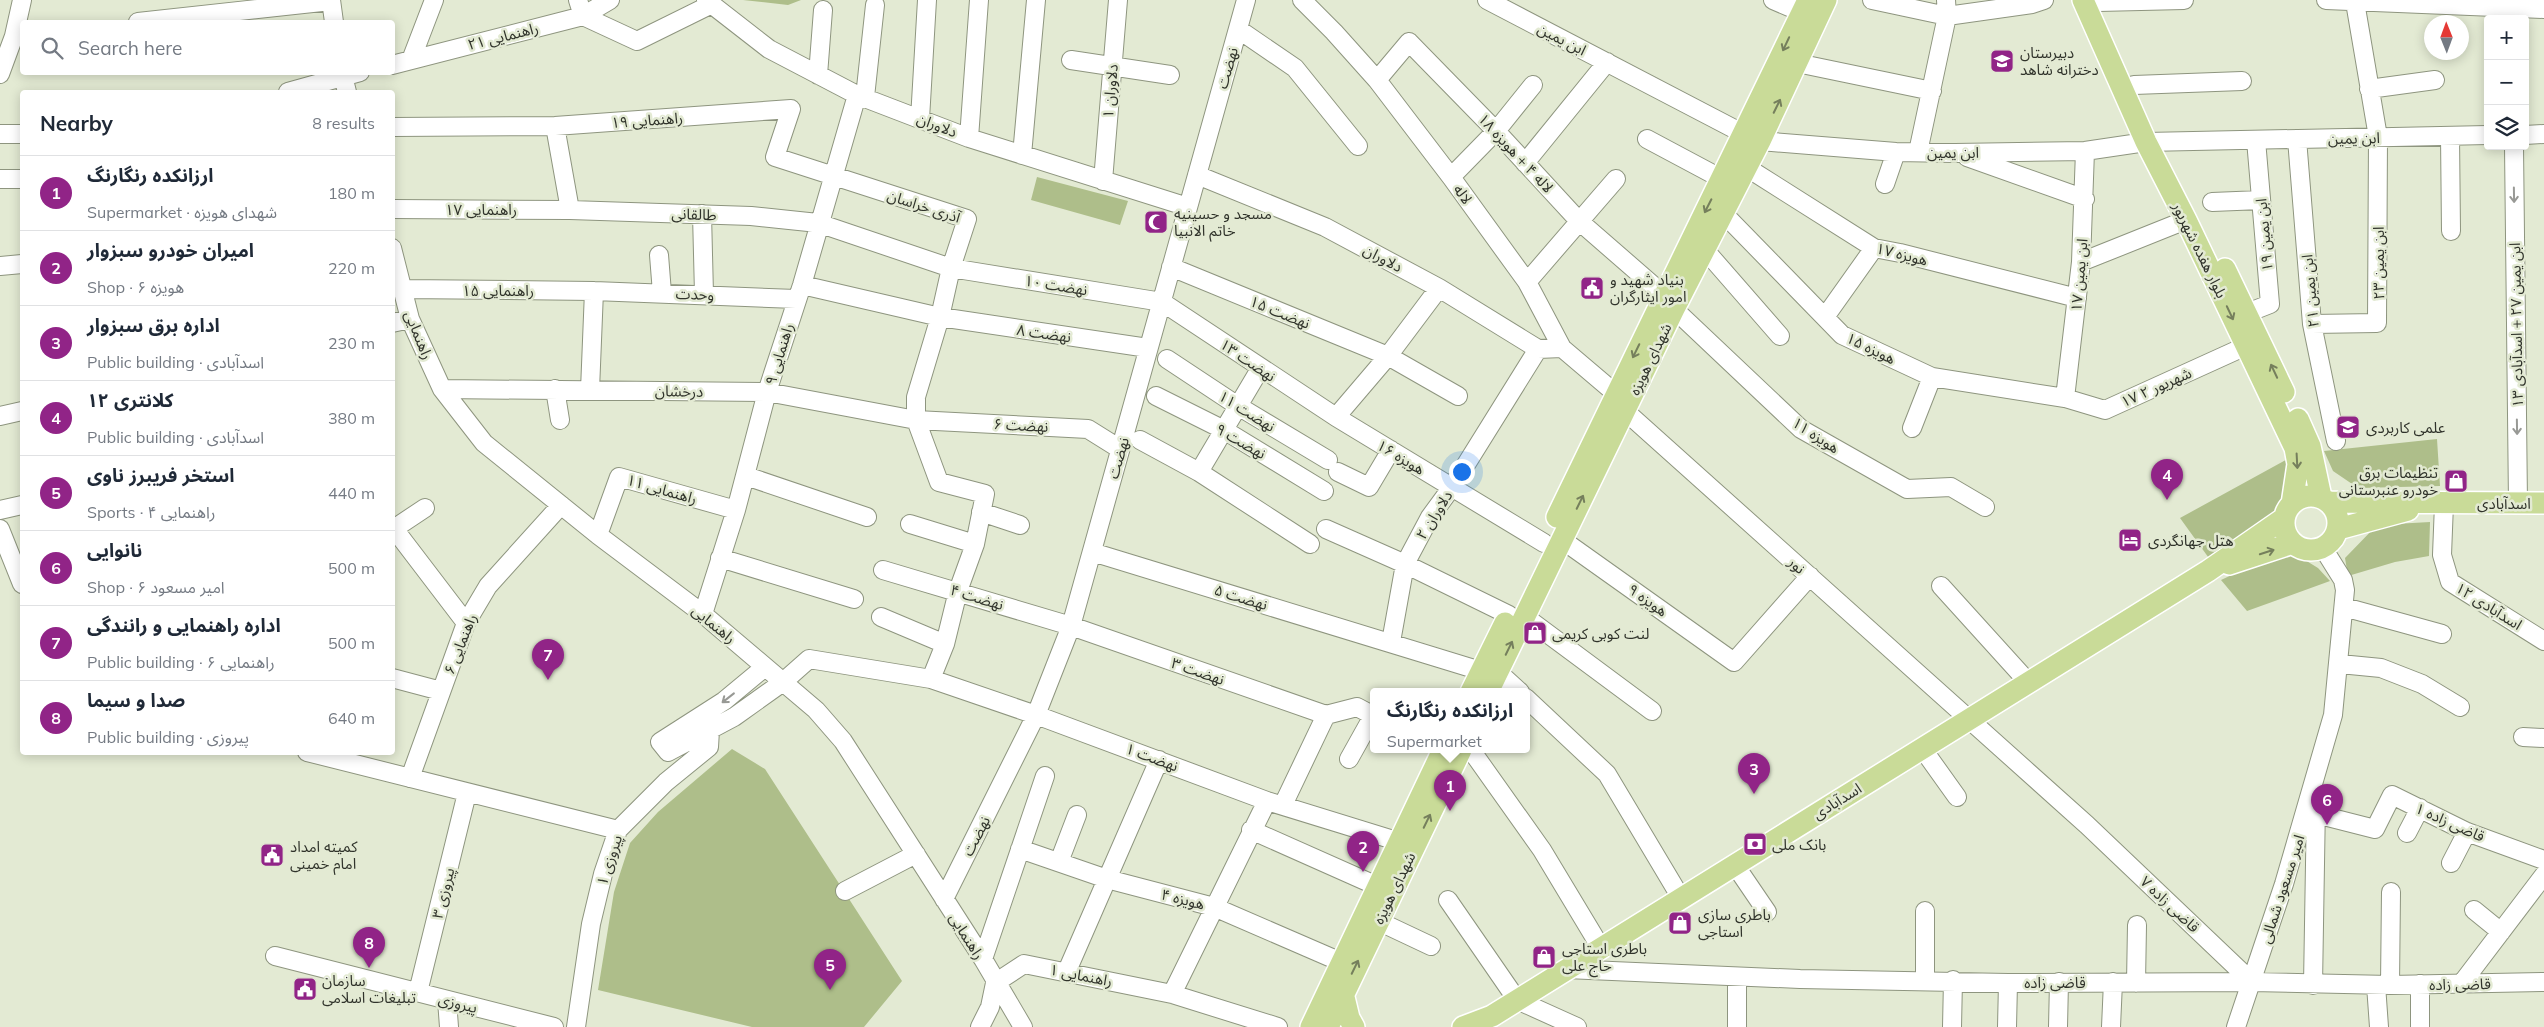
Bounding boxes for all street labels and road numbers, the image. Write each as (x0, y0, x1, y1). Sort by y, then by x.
street label: راهنمایی ۲۱ (466, 18, 540, 54)
street label: ابن یمین (1534, 19, 1590, 59)
street label: نهضت (1212, 45, 1242, 91)
street label: دلاوران ۱ (1098, 63, 1122, 119)
street label: راهنمایی ۱۹ (610, 108, 684, 132)
street label: دلاوران (914, 109, 960, 141)
street label: لاله ۴ + هویزه ۱۸ (1474, 109, 1558, 197)
street label: ابن یمین (2328, 128, 2380, 148)
street label: ابن یمین (1927, 143, 1979, 162)
street label: لاله (1449, 180, 1477, 208)
street label: آذری خراسان (885, 185, 964, 227)
street label: بلوار هفده شهریور (2168, 198, 2231, 301)
street label: ابن یمین ۱۹ (2251, 198, 2277, 272)
street label: راهنمایی ۱۷ (445, 200, 517, 219)
street label: طالقانی (671, 204, 717, 224)
street label: ابن یمین ۲۳ (2369, 226, 2388, 300)
street label: هویزه ۱۷ (1874, 238, 1930, 270)
street label: ابن یمین ۱۷ (2066, 238, 2092, 312)
street label: دلاوران (1360, 240, 1406, 276)
street label: ابن یمین ۲۷ + اسدآبادی ۱۳ (2505, 242, 2527, 408)
street label: ابن یمین ۲۱ (2297, 254, 2323, 328)
street label: نهضت ۱۰ (1023, 271, 1089, 299)
street label: راهنمایی ۱۵ (462, 281, 534, 300)
street label: وحدت (675, 284, 715, 304)
street label: نهضت ۱۵ (1247, 291, 1313, 333)
street label: راهنمایی (401, 308, 437, 362)
street label: نهضت ۸ (1016, 320, 1072, 346)
street label: شهدای هویزه (1624, 320, 1676, 398)
street label: راهنمایی ۹ (761, 321, 797, 387)
street label: هویزه ۱۵ (1843, 328, 1899, 368)
street label: نهضت ۱۳ (1216, 334, 1280, 386)
street label: ۱۷ شهریور ۲ (2118, 363, 2195, 411)
street label: درخشان (655, 381, 703, 401)
street label: نهضت ۱۱ (1215, 386, 1279, 436)
street label: هویزه ۱۱ (1789, 413, 1843, 457)
street label: نهضت ۶ (993, 414, 1049, 436)
street label: نهضت ۹ (1213, 419, 1269, 463)
street label: نهضت (1103, 435, 1133, 481)
street label: هویزه ۱۶ (1374, 435, 1428, 479)
street label: راهنمایی ۱۱ (625, 470, 699, 508)
street label: دلاوران ۲ (1412, 487, 1456, 543)
street label: اسدآبادی (2477, 494, 2531, 513)
street label: نور (1784, 552, 1810, 578)
street label: اسدآبادی ۱۲ (2452, 578, 2526, 634)
street label: نهضت ۴ (948, 580, 1006, 614)
street label: نهضت ۵ (1212, 580, 1270, 614)
street label: هویزه ۹ (1624, 580, 1672, 620)
street label: راهنمایی (688, 601, 740, 647)
street label: راهنمایی ۶ (439, 611, 481, 677)
street label: نهضت ۳ (1169, 653, 1227, 689)
street label: نهضت ۱ (1123, 739, 1181, 775)
street label: اسدآبادی (1809, 779, 1865, 823)
street label: قاضی زاده ۱ (2412, 798, 2488, 846)
street label: نهضت (958, 813, 994, 859)
street label: پیروزی ۱ (592, 832, 627, 888)
street label: امیر مسعود شمالی (2255, 832, 2309, 946)
street label: شهدای هویزه (1368, 849, 1420, 927)
street label: پیروزی ۳ (427, 865, 460, 921)
street label: قاضی زاده ۷ (2136, 872, 2204, 936)
street label: هویزه ۴ (1159, 884, 1207, 914)
street label: راهنمایی (945, 909, 989, 963)
street label: راهنمایی ۱ (1048, 960, 1114, 990)
street label: قاضی زاده (2024, 973, 2086, 992)
street label: قاضی زاده (2429, 974, 2491, 994)
street label: پیروزی (436, 989, 480, 1018)

